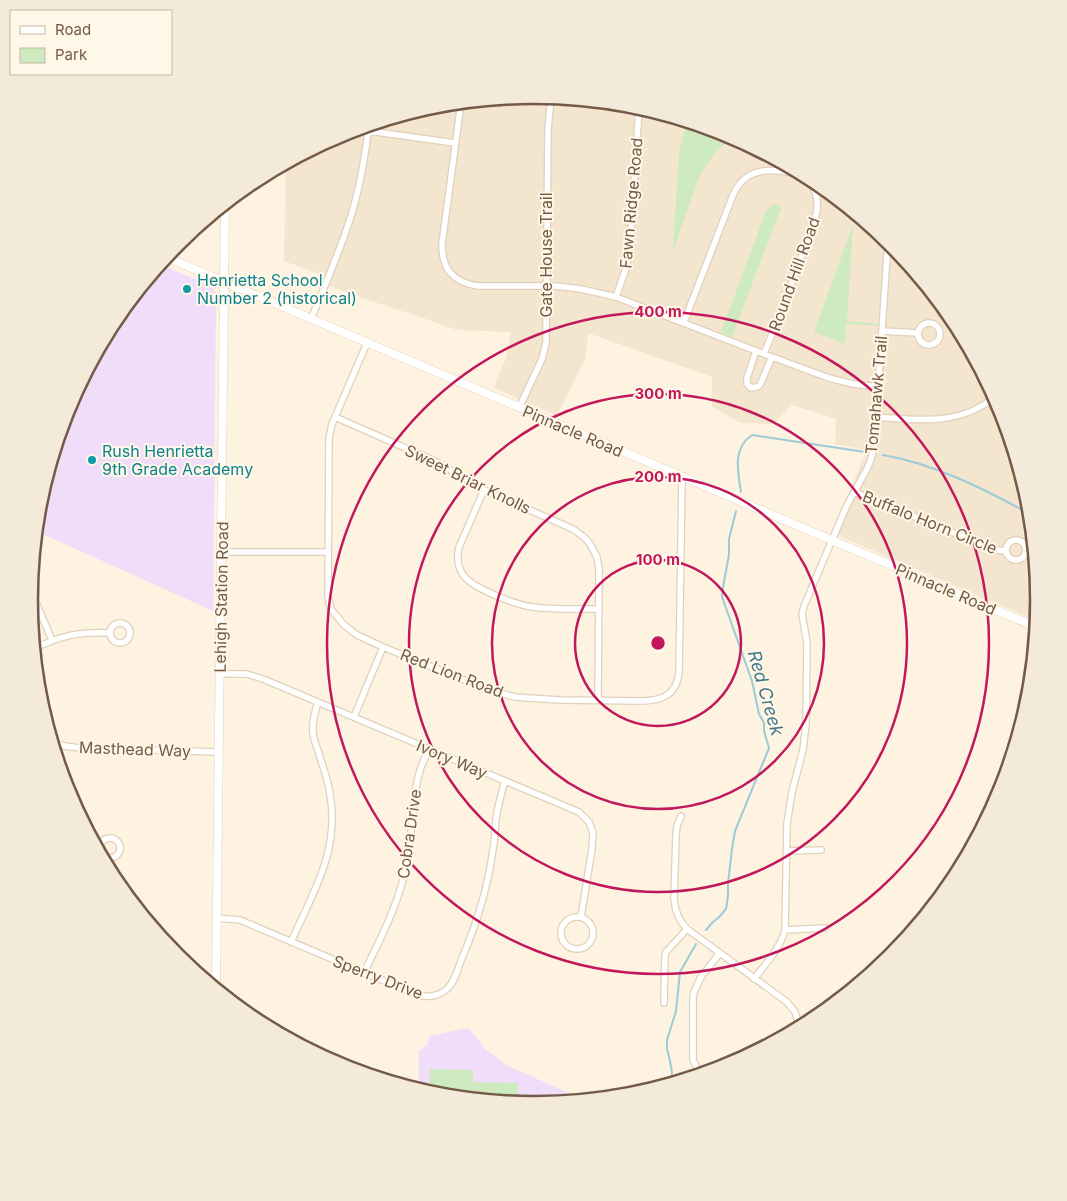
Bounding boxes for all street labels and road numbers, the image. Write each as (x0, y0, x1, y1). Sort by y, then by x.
street label: Fawn Ridge Road (615, 137, 647, 269)
street label: Gate House Trail (536, 192, 556, 318)
street label: Round Hill Road (764, 214, 824, 334)
street label: Tomahawk Trail (861, 335, 891, 455)
street label: Pinnacle Road (520, 401, 626, 461)
street label: Sweet Briar Knolls (402, 440, 534, 518)
street label: Buffalo Horn Circle (860, 486, 1000, 558)
street label: Lehigh Station Road (210, 521, 232, 673)
street label: Pinnacle Road (893, 559, 999, 619)
street label: Red Lion Road (398, 644, 506, 702)
street label: Ivory Way (414, 735, 490, 783)
street label: Masthead Way (79, 737, 191, 761)
street label: Cobra Drive (393, 788, 425, 880)
street label: Sperry Drive (330, 951, 426, 1003)

